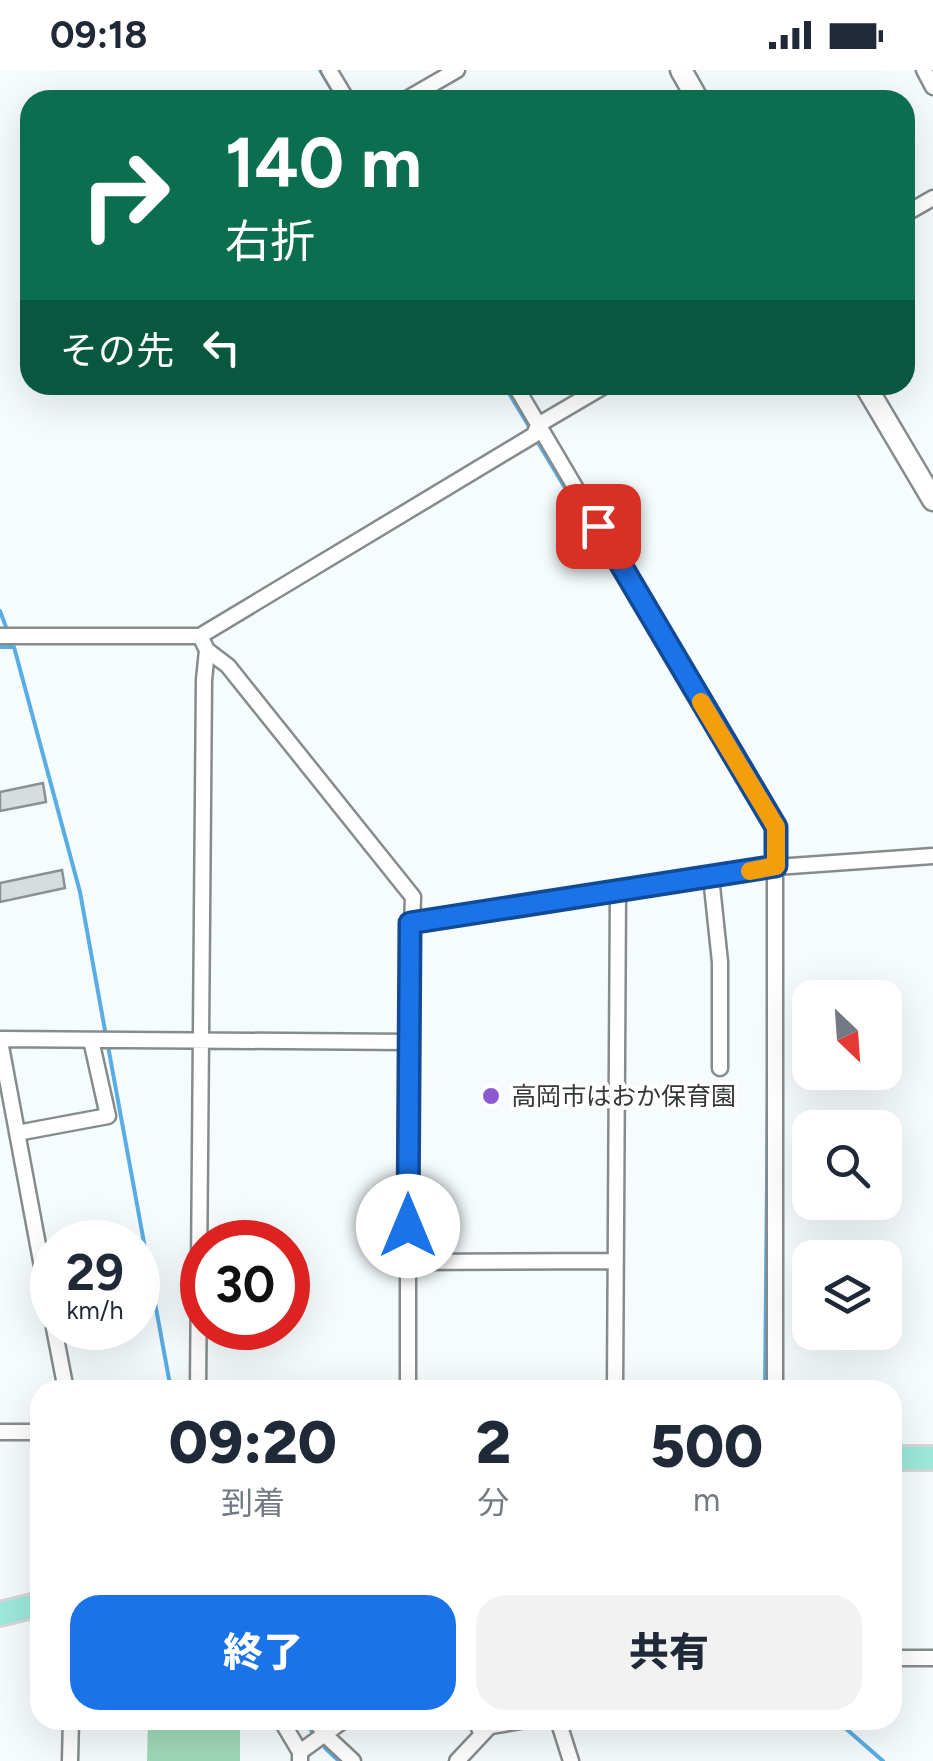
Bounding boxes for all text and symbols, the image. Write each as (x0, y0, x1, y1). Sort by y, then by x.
text: 09:18 (50, 12, 147, 58)
text: 140 m (225, 120, 422, 205)
icon: right (60, 130, 190, 260)
text: 右折 (225, 214, 315, 268)
icon: left (194, 320, 249, 375)
text: その先 (60, 328, 174, 374)
pin (556, 484, 641, 569)
icon: arrive (571, 499, 626, 554)
north arrow (792, 980, 902, 1090)
map controls (792, 980, 902, 1350)
place label: 高岡市はおか保育園 (511, 1081, 736, 1111)
marker: 高岡市はおか保育園 (480, 1085, 502, 1107)
button: search (792, 1110, 902, 1220)
position arrow (356, 1174, 460, 1278)
speed limit sign: 30 (180, 1220, 310, 1350)
button: layers (792, 1240, 902, 1350)
text: 29 (66, 1242, 124, 1303)
text: km/h (66, 1295, 124, 1325)
text: 09:20 (169, 1406, 337, 1478)
text: 2 (476, 1406, 511, 1478)
text: 500 (650, 1410, 763, 1482)
text: m (693, 1481, 720, 1519)
text: 到着 (221, 1484, 285, 1522)
text: 分 (477, 1484, 509, 1522)
button: 終了 (70, 1595, 456, 1710)
button: 共有 (476, 1595, 862, 1710)

